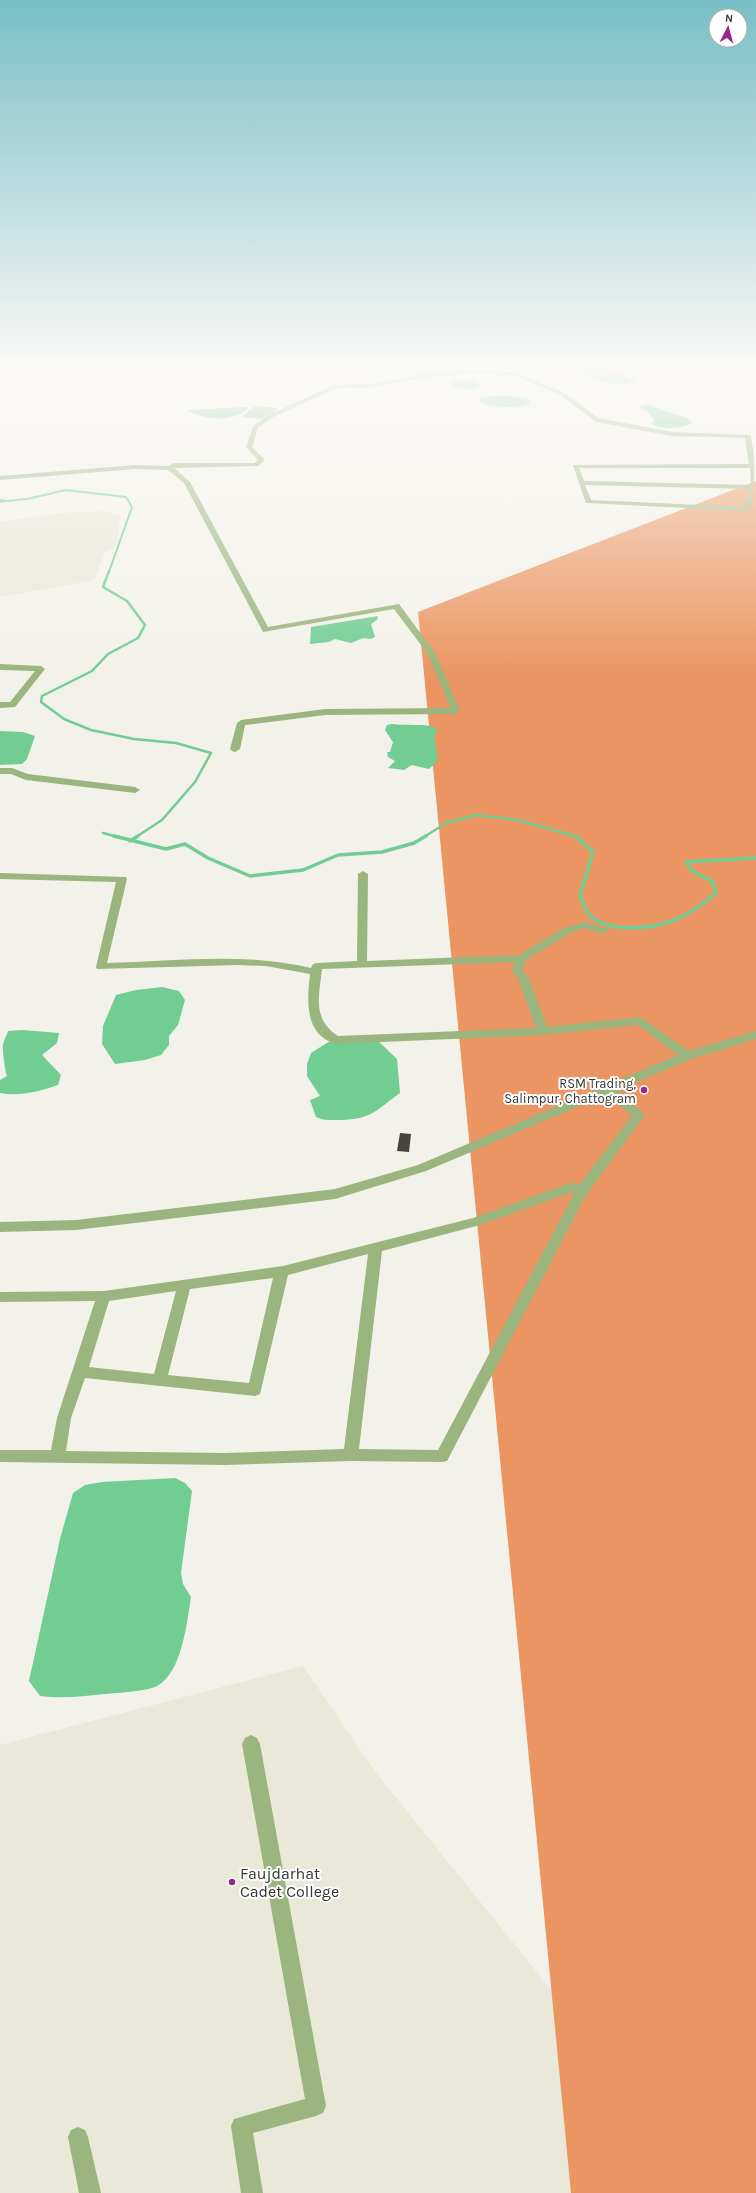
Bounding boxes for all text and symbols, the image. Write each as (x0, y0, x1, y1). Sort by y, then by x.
north arrow (708, 8, 748, 48)
text: N (724, 12, 734, 25)
place label: RSM Trading, Salimpur, Chattogram (504, 1076, 636, 1106)
marker: RSM Trading, Salimpur, Chattogram (639, 1085, 649, 1095)
place label: Faujdarhat Cadet College (240, 1864, 339, 1901)
marker: Faujdarhat Cadet College (227, 1877, 237, 1887)

